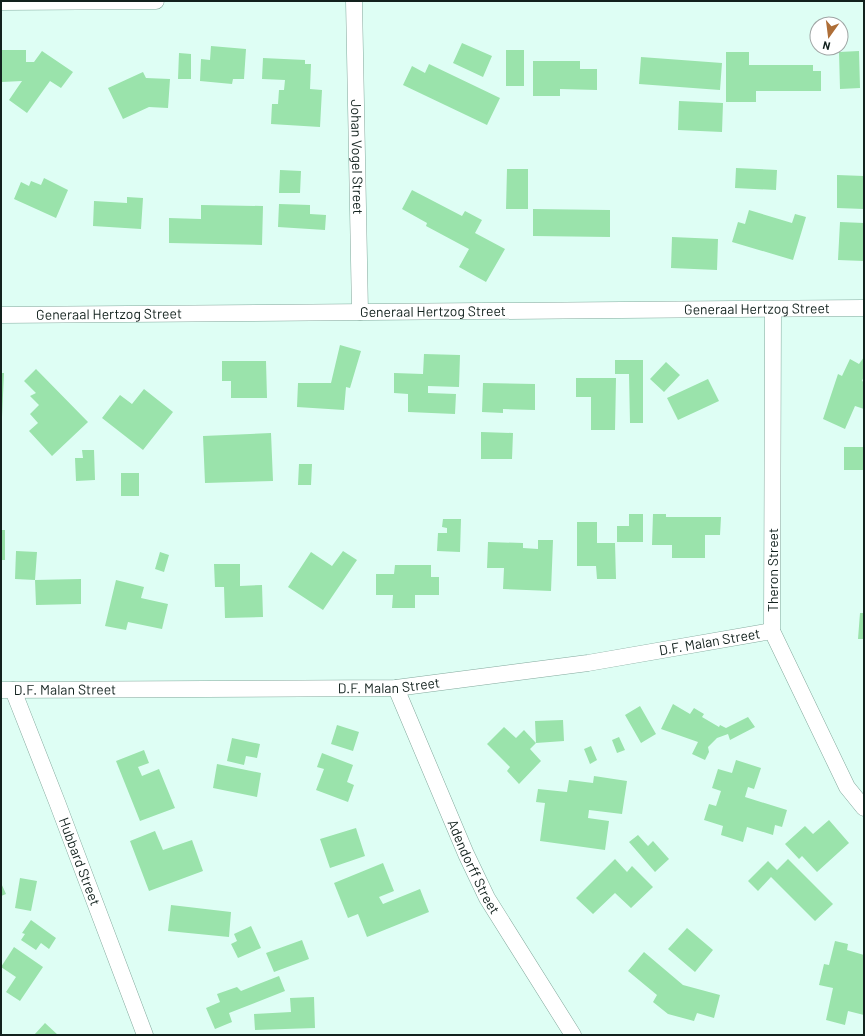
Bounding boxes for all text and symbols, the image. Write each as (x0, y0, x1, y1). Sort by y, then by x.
north arrow (809, 16, 849, 56)
text: N (821, 39, 832, 53)
street label: Johan Vogel Street (348, 99, 367, 215)
street label: Generaal Hertzog Street (684, 299, 830, 317)
street label: Generaal Hertzog Street (360, 302, 506, 320)
street label: Generaal Hertzog Street (36, 305, 182, 323)
street label: Theron Street (764, 528, 781, 612)
street label: D.F. Malan Street (658, 624, 761, 659)
street label: D.F. Malan Street (338, 673, 441, 696)
street label: D.F. Malan Street (14, 680, 116, 698)
street label: Hubbard Street (56, 815, 104, 908)
street label: Adendorff Street (444, 817, 504, 917)

